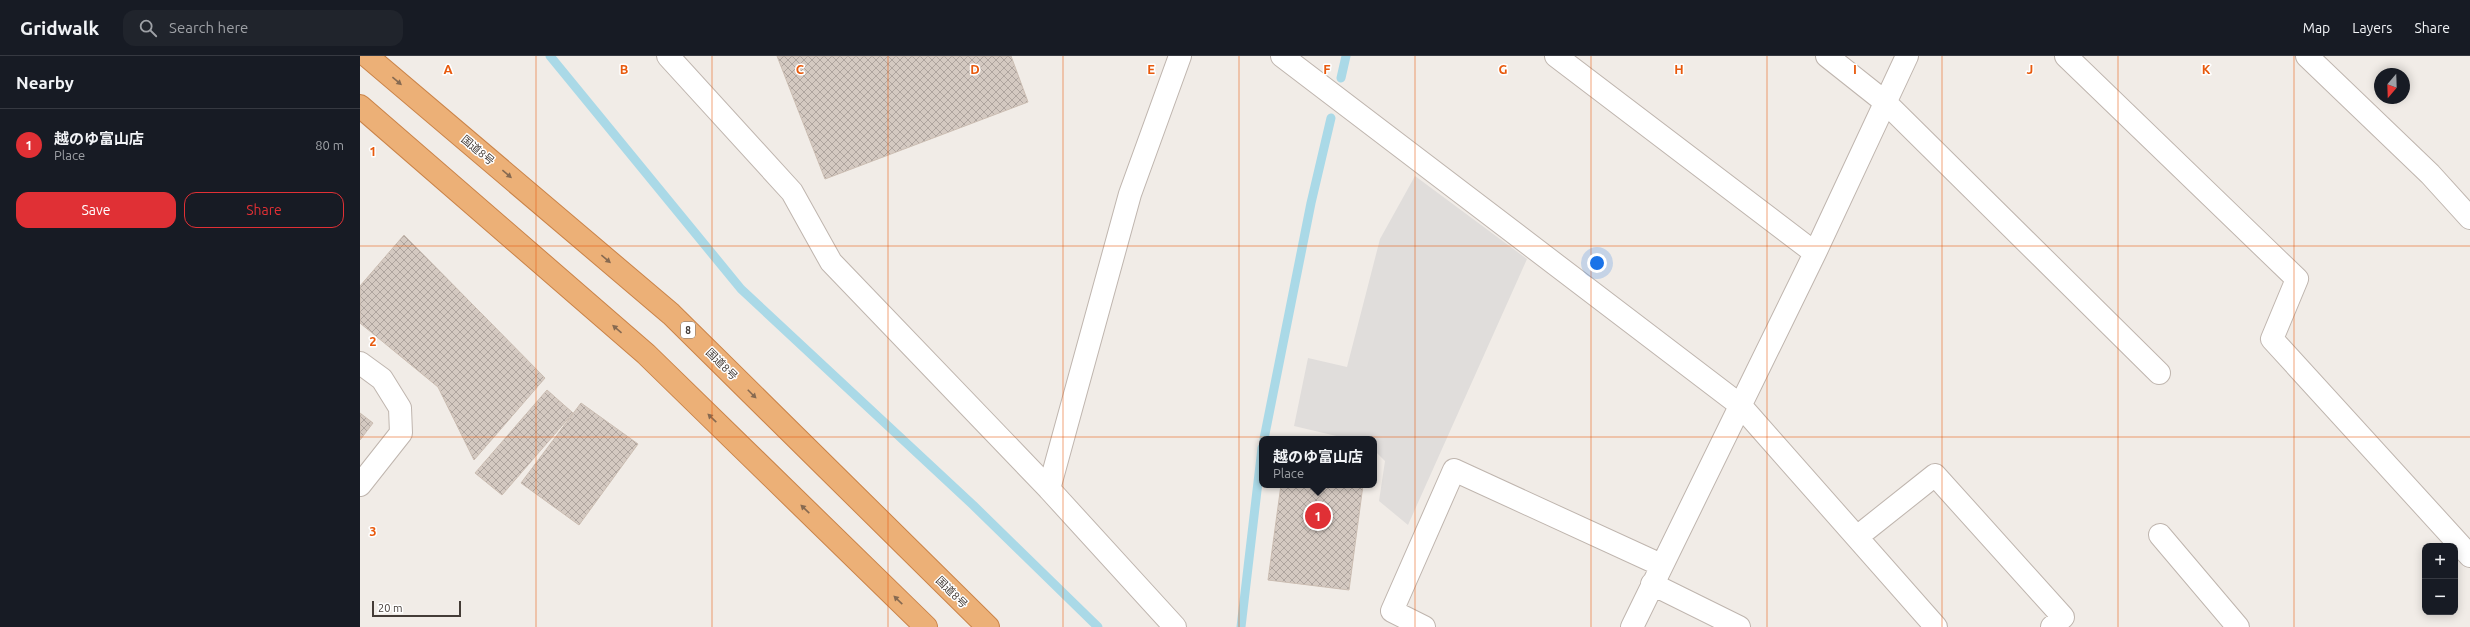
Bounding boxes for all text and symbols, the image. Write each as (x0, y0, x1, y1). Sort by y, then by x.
search box (123, 10, 403, 46)
text: Gridwalk (20, 17, 99, 39)
icon: search (137, 17, 159, 39)
text: Search here (169, 19, 248, 36)
text: Map (2303, 20, 2330, 36)
text: Layers (2352, 20, 2392, 36)
text: Share (2414, 20, 2450, 36)
text: A (443, 62, 453, 76)
text: B (620, 62, 629, 76)
text: C (796, 62, 805, 76)
text: D (970, 62, 980, 76)
text: E (1147, 62, 1155, 76)
text: F (1323, 62, 1331, 76)
text: G (1499, 62, 1508, 76)
text: H (1674, 62, 1684, 76)
text: I (1853, 62, 1857, 76)
text: J (2027, 62, 2033, 76)
text: K (2202, 62, 2211, 76)
north arrow (2374, 68, 2410, 104)
text: Nearby (16, 73, 74, 92)
one-way arrow (392, 77, 402, 86)
text: 越のゆ富山店 (54, 130, 144, 147)
street label: 国道8号 (459, 133, 497, 167)
text: 1 (25, 138, 33, 152)
text: 80 m (315, 138, 344, 152)
text: 1 (369, 144, 377, 158)
text: Place (54, 148, 85, 162)
one-way arrow (501, 170, 512, 179)
button: Save (16, 192, 176, 228)
button: Share (184, 192, 344, 228)
your location (1587, 253, 1607, 273)
one-way arrow (601, 254, 611, 263)
road number: 8 (681, 322, 695, 338)
one-way arrow (613, 325, 622, 334)
text: 2 (369, 334, 377, 348)
street label: 国道8号 (704, 346, 740, 382)
one-way arrow (747, 390, 757, 399)
one-way arrow (707, 413, 717, 423)
popup (1259, 436, 1377, 488)
text: 越のゆ富山店 (1273, 448, 1363, 465)
text: Place (1273, 466, 1304, 480)
pin: 1 (1305, 501, 1331, 531)
one-way arrow (800, 504, 810, 514)
text: 3 (369, 524, 377, 538)
map controls (2422, 543, 2458, 615)
button: + (2422, 543, 2458, 579)
street label: 国道8号 (934, 574, 970, 610)
button: − (2422, 579, 2458, 615)
one-way arrow (893, 595, 903, 605)
scale bar (372, 599, 461, 618)
text: 20 m (378, 602, 402, 614)

